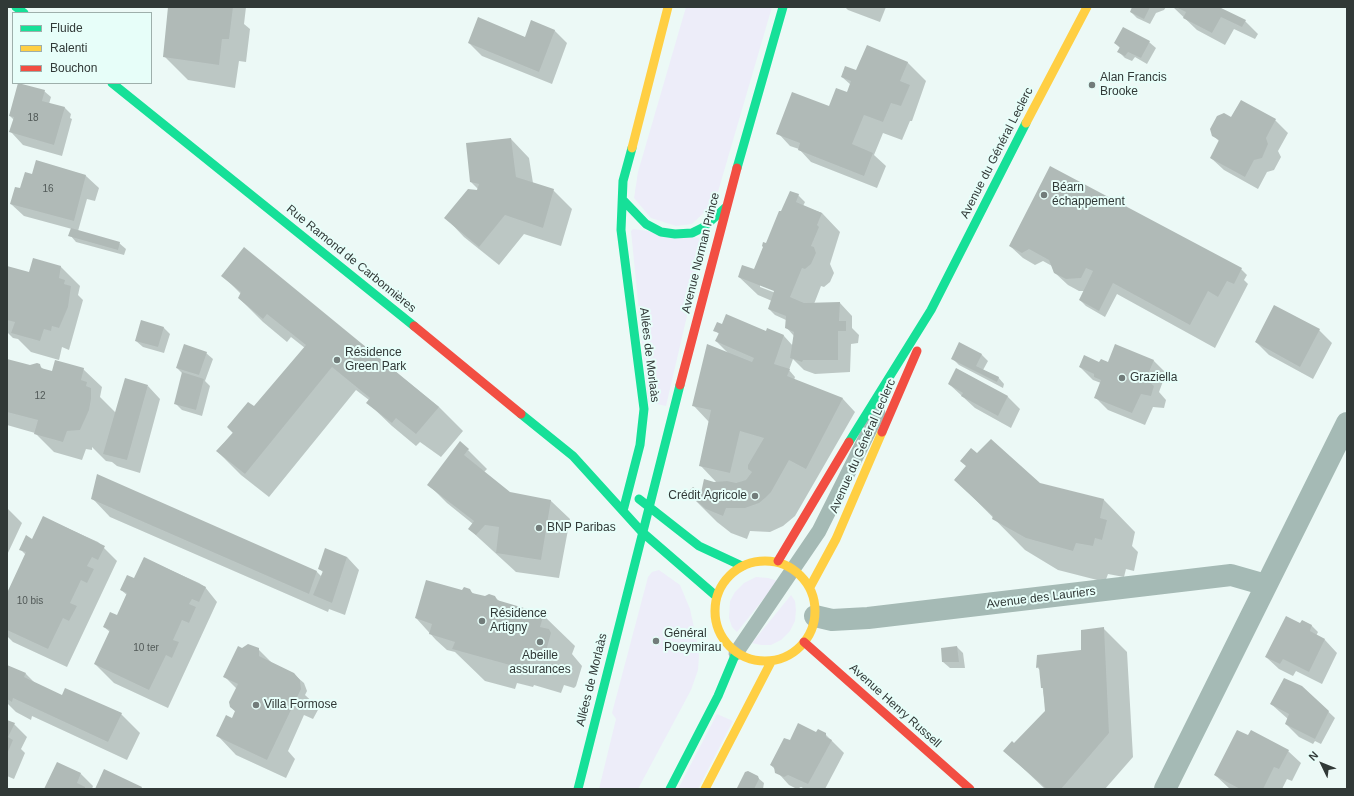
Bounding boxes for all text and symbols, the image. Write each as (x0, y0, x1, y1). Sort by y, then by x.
legend (12, 12, 152, 84)
text: Fluide (50, 21, 83, 35)
text: Ralenti (50, 41, 87, 55)
text: Bouchon (50, 61, 97, 75)
place label: Alan Francis Brooke (1100, 71, 1167, 99)
marker: Alan Francis Brooke (1087, 80, 1097, 90)
street label: Avenue du Général Leclerc (958, 85, 1036, 221)
house number: 18 (27, 112, 39, 124)
place label: Béarn échappement (1052, 181, 1125, 209)
house number: 16 (42, 183, 54, 195)
marker: Béarn échappement (1039, 190, 1049, 200)
street label: Avenue Norman Prince (679, 191, 723, 315)
street label: Rue Ramond de Carbonnières (283, 202, 419, 316)
street label: Allées de Morlaàs (636, 307, 662, 403)
place label: Résidence Green Park (345, 346, 406, 374)
marker: Résidence Green Park (332, 355, 342, 365)
place label: Graziella (1130, 371, 1177, 385)
marker: Graziella (1117, 373, 1127, 383)
street label: Avenue du Général Leclerc (827, 377, 899, 515)
house number: 12 (34, 390, 46, 402)
place label: Crédit Agricole (668, 489, 747, 503)
marker: Crédit Agricole (750, 491, 760, 501)
place label: BNP Paribas (547, 521, 616, 535)
marker: BNP Paribas (534, 523, 544, 533)
street label: Avenue des Lauriers (986, 584, 1096, 612)
house number: 10 bis (17, 595, 43, 607)
place label: Résidence Artigny (490, 607, 547, 635)
marker: Résidence Artigny (477, 616, 487, 626)
place label: Général Poeymirau (664, 627, 721, 655)
street label: Allées de Morlaàs (573, 632, 611, 728)
marker: Général Poeymirau (651, 636, 661, 646)
marker: Abeille assurances (535, 637, 545, 647)
house number: 10 ter (133, 642, 159, 654)
place label: Abeille assurances (509, 649, 571, 677)
street label: Avenue Henry Russell (846, 661, 944, 751)
place label: Villa Formose (264, 698, 337, 712)
marker: Villa Formose (251, 700, 261, 710)
north arrow (1302, 744, 1342, 784)
text: N (1306, 749, 1320, 763)

